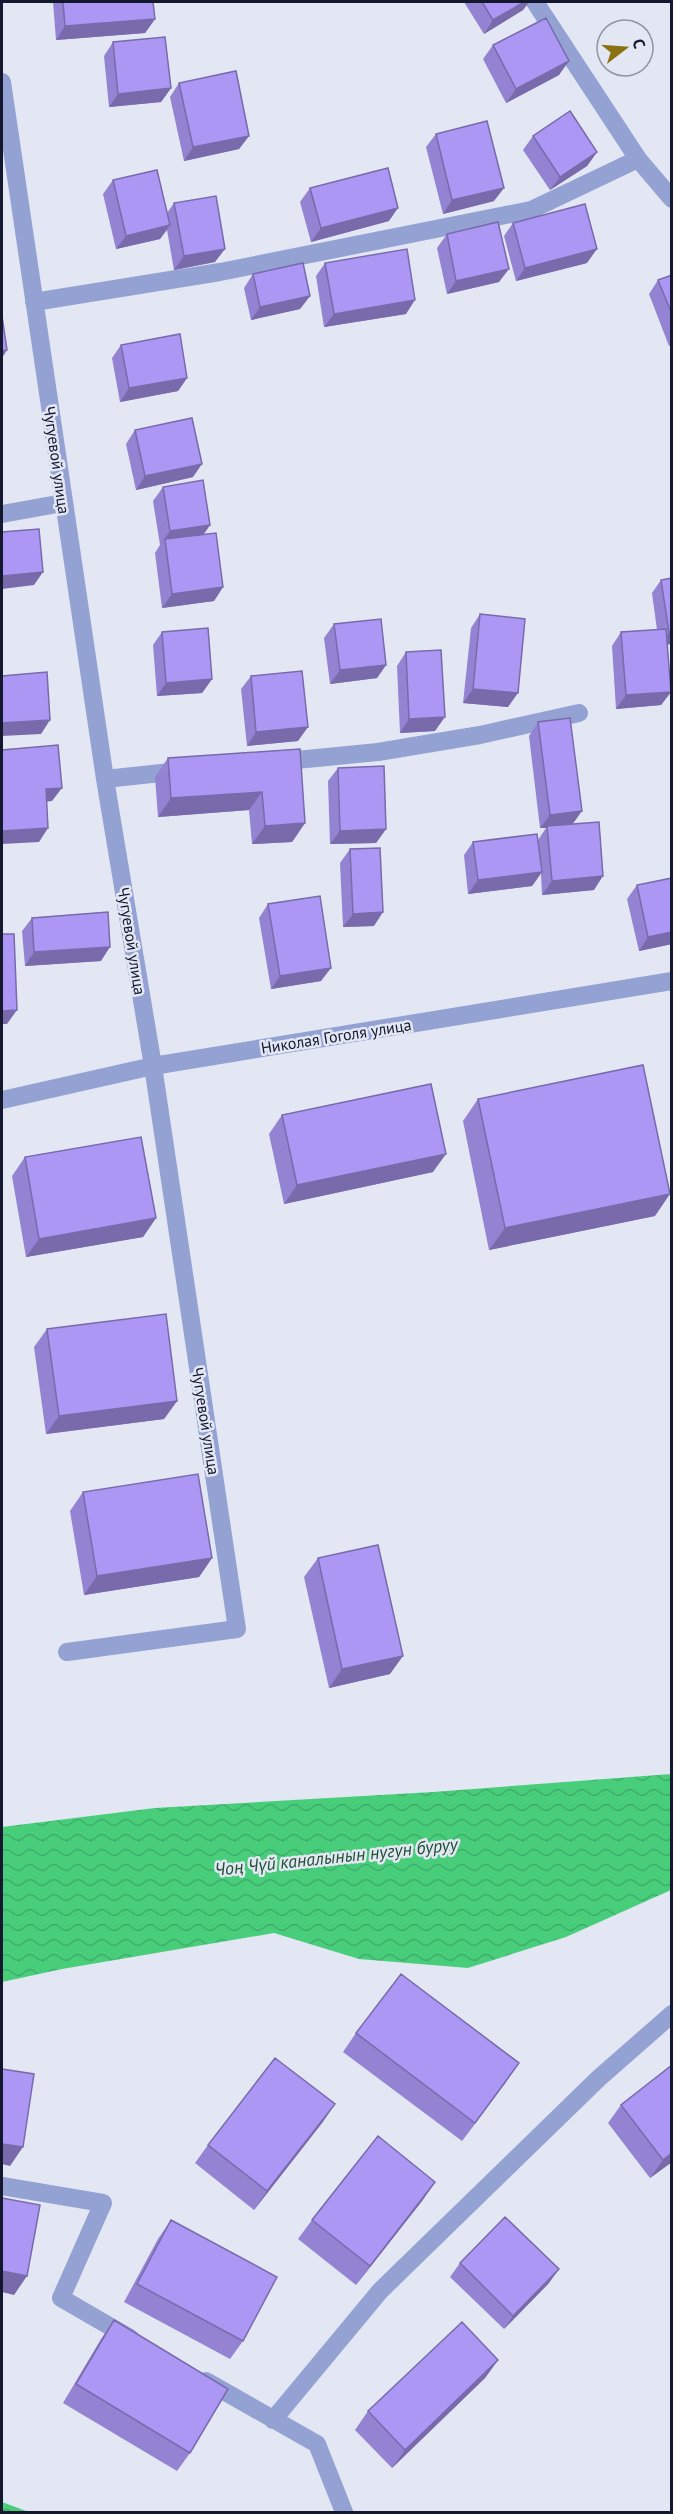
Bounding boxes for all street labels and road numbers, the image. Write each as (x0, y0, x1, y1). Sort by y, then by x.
street label: Чугуевой улица (40, 405, 74, 515)
street label: Чугуевой улица (114, 886, 150, 996)
street label: Николая Гоголя улица (259, 1014, 413, 1058)
street label: Чугуевой улица (188, 1366, 224, 1476)

